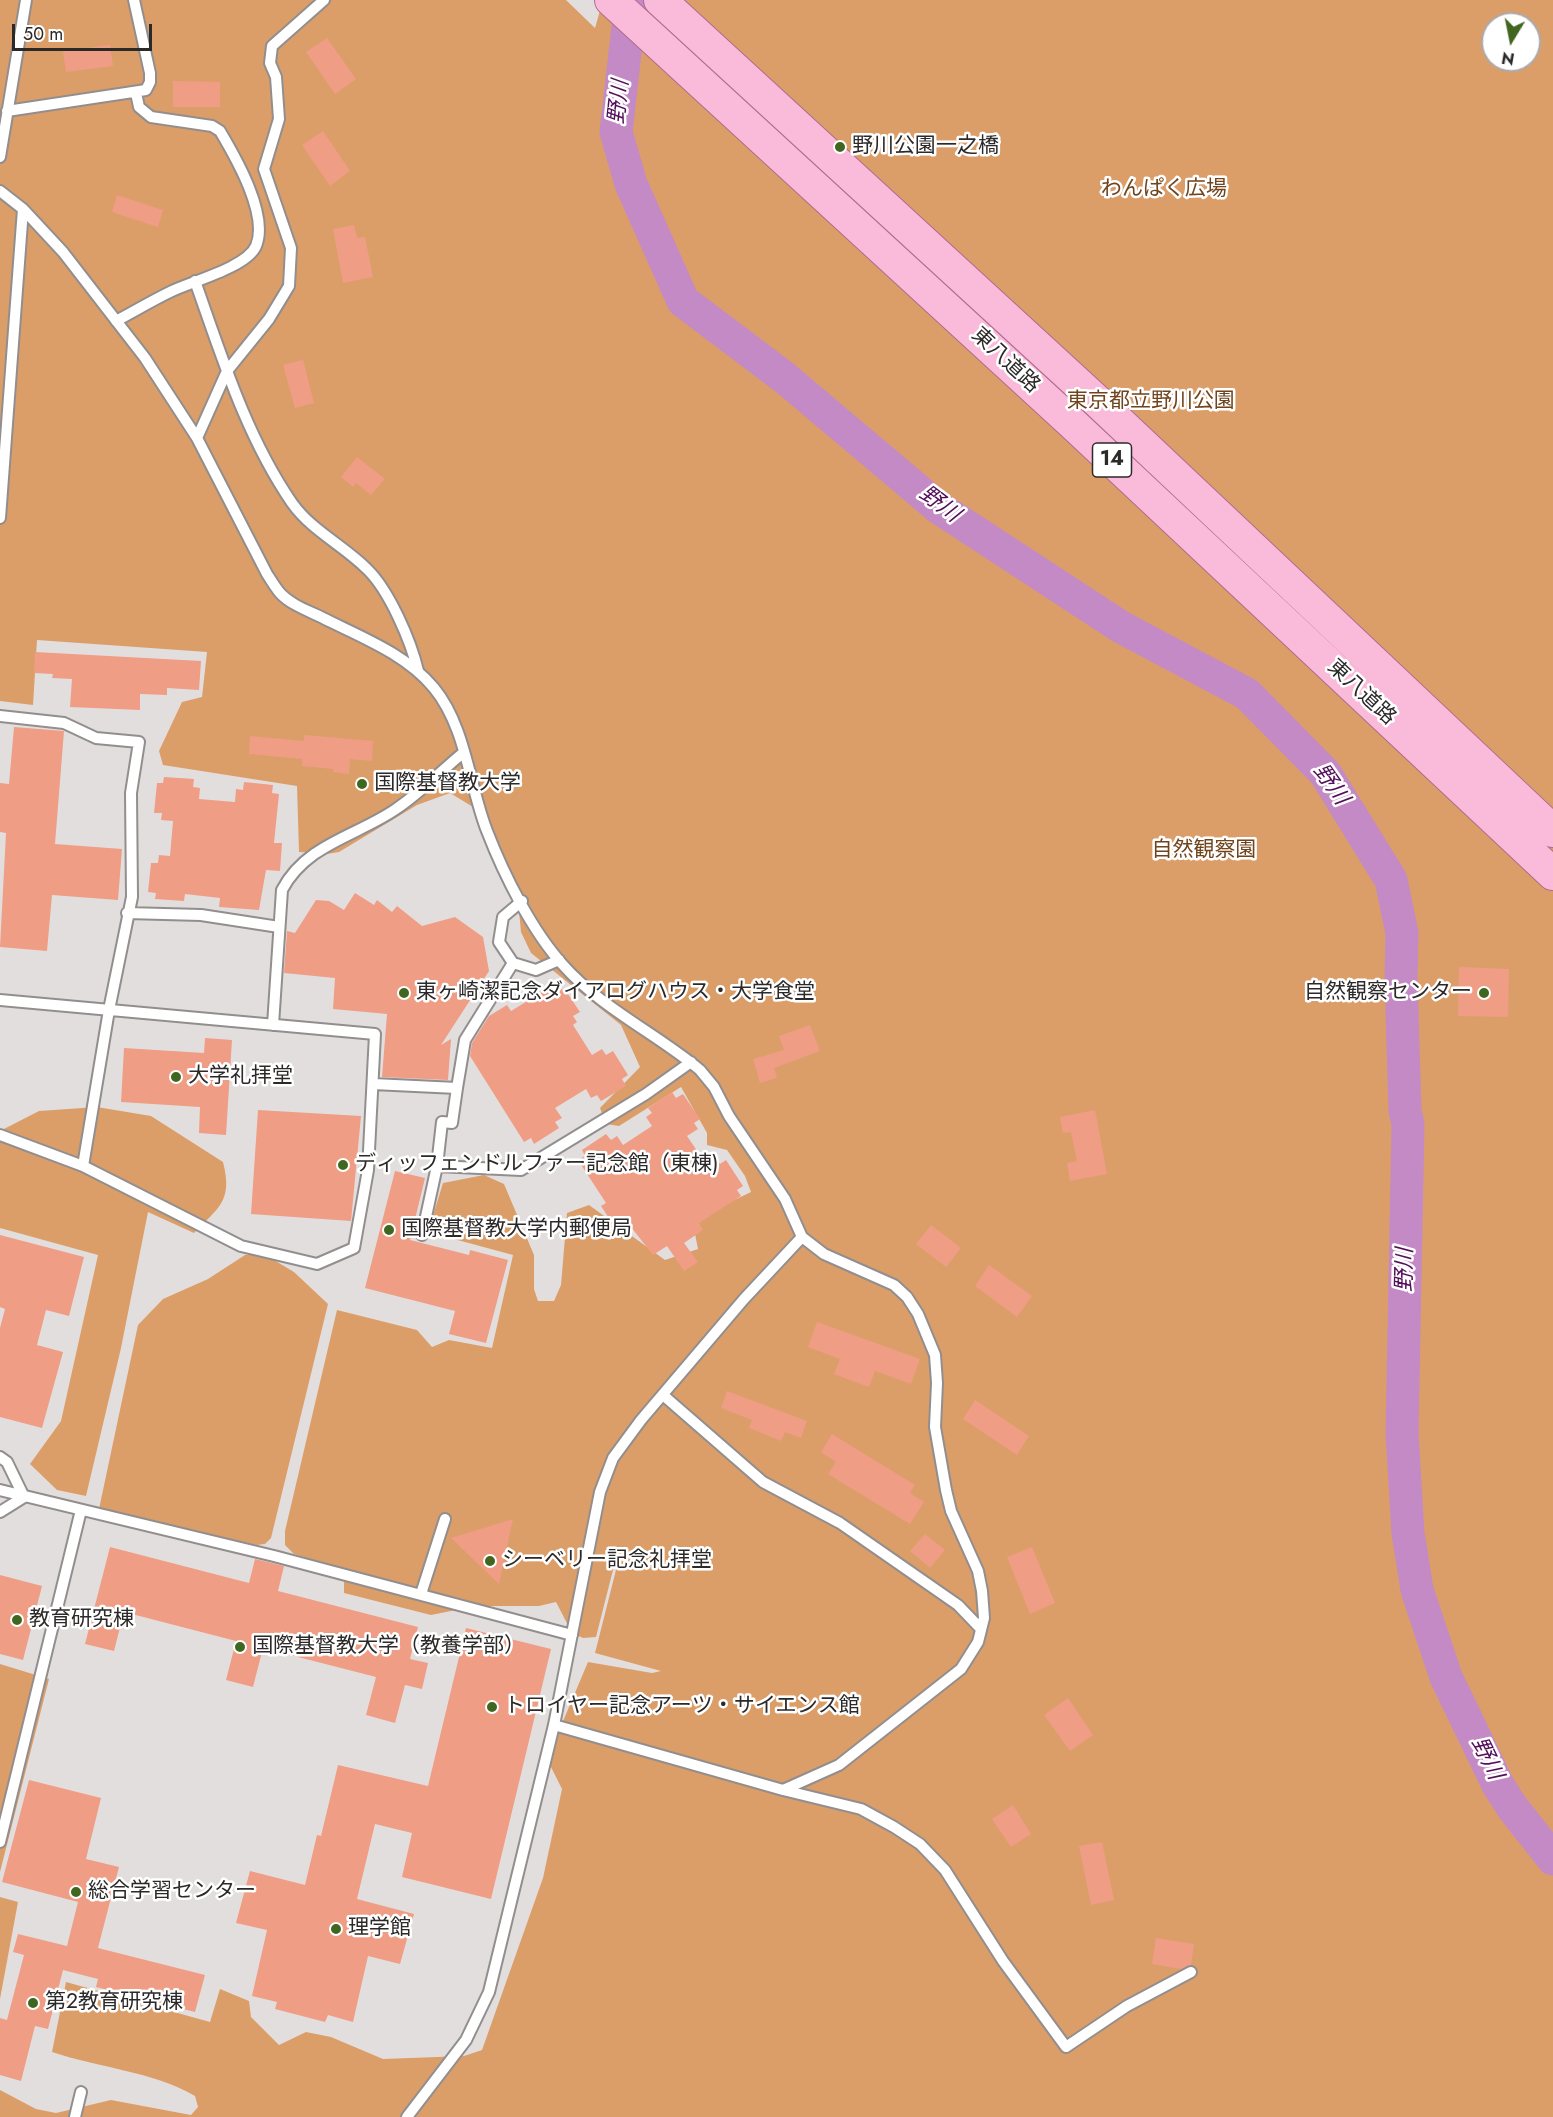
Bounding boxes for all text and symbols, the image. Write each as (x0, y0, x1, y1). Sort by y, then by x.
scale bar (15, 12, 154, 50)
north arrow (1481, 12, 1541, 72)
text: 50 m (23, 21, 63, 47)
text: N (1500, 46, 1516, 71)
water label: 野川 (605, 79, 635, 125)
place label: 野川公園一之橋 (852, 134, 999, 160)
marker: 野川公園一之橋 (833, 140, 847, 154)
park label: わんぱく広場 (1101, 177, 1227, 203)
street label: 東八道路 (966, 323, 1044, 399)
park label: 東京都立野川公園 (1067, 389, 1235, 415)
road number: 14 (1092, 443, 1132, 477)
water label: 野川 (913, 481, 965, 529)
street label: 東八道路 (1322, 655, 1400, 731)
water label: 野川 (1307, 759, 1353, 811)
place label: 国際基督教大学 (374, 771, 521, 797)
marker: 国際基督教大学 (355, 777, 369, 791)
park label: 自然観察園 (1152, 838, 1256, 864)
place label: 東ヶ崎潔記念ダイアログハウス・大学食堂 (416, 980, 815, 1006)
place label: 自然観察センター (1304, 980, 1472, 1006)
marker: 東ヶ崎潔記念ダイアログハウス・大学食堂 (397, 986, 411, 1000)
marker: 自然観察センター (1477, 986, 1491, 1000)
place label: 大学礼拝堂 (188, 1064, 293, 1090)
marker: 大学礼拝堂 (169, 1070, 183, 1084)
place label: ディッフェンドルファー記念館（東棟) (355, 1152, 719, 1178)
marker: ディッフェンドルファー記念館（東棟) (336, 1158, 350, 1172)
place label: 国際基督教大学内郵便局 (401, 1217, 632, 1243)
marker: 国際基督教大学内郵便局 (382, 1223, 396, 1237)
water label: 野川 (1392, 1248, 1420, 1292)
place label: シーベリー記念礼拝堂 (502, 1548, 712, 1574)
marker: シーベリー記念礼拝堂 (483, 1554, 497, 1568)
place label: 教育研究棟 (29, 1607, 134, 1633)
marker: 教育研究棟 (10, 1613, 24, 1627)
place label: 国際基督教大学（教養学部） (252, 1634, 525, 1660)
marker: 国際基督教大学（教養学部） (233, 1640, 247, 1654)
place label: トロイヤー記念アーツ・サイエンス館 (504, 1694, 860, 1720)
marker: トロイヤー記念アーツ・サイエンス館 (485, 1700, 499, 1714)
water label: 野川 (1464, 1733, 1508, 1785)
place label: 総合学習センター (88, 1879, 256, 1905)
marker: 総合学習センター (69, 1885, 83, 1899)
place label: 理学館 (348, 1916, 411, 1942)
marker: 理学館 (329, 1922, 343, 1936)
place label: 第2教育研究棟 (45, 1990, 183, 2016)
marker: 第2教育研究棟 (26, 1996, 40, 2010)

